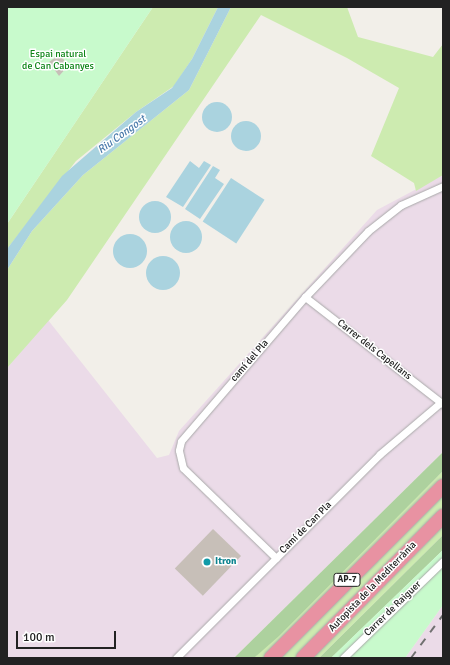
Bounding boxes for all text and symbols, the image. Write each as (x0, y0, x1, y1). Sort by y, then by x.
park label: Espai natural de Can Cabanyes (22, 48, 94, 72)
water label: Riu Congost (95, 113, 149, 157)
street label: Carrer dels Capellans (334, 317, 414, 383)
street label: camí del Pla (228, 338, 272, 384)
street label: Camí de Can Pla (277, 499, 335, 557)
street label: Autopista de la Mediterrània (327, 539, 419, 635)
place label: Itron (215, 556, 236, 568)
marker: Itron (202, 557, 212, 567)
road number: AP-7 (333, 573, 361, 587)
street label: Carrer de Raiguer (362, 579, 424, 639)
scale bar (18, 623, 118, 649)
text: 100 m (23, 630, 55, 645)

